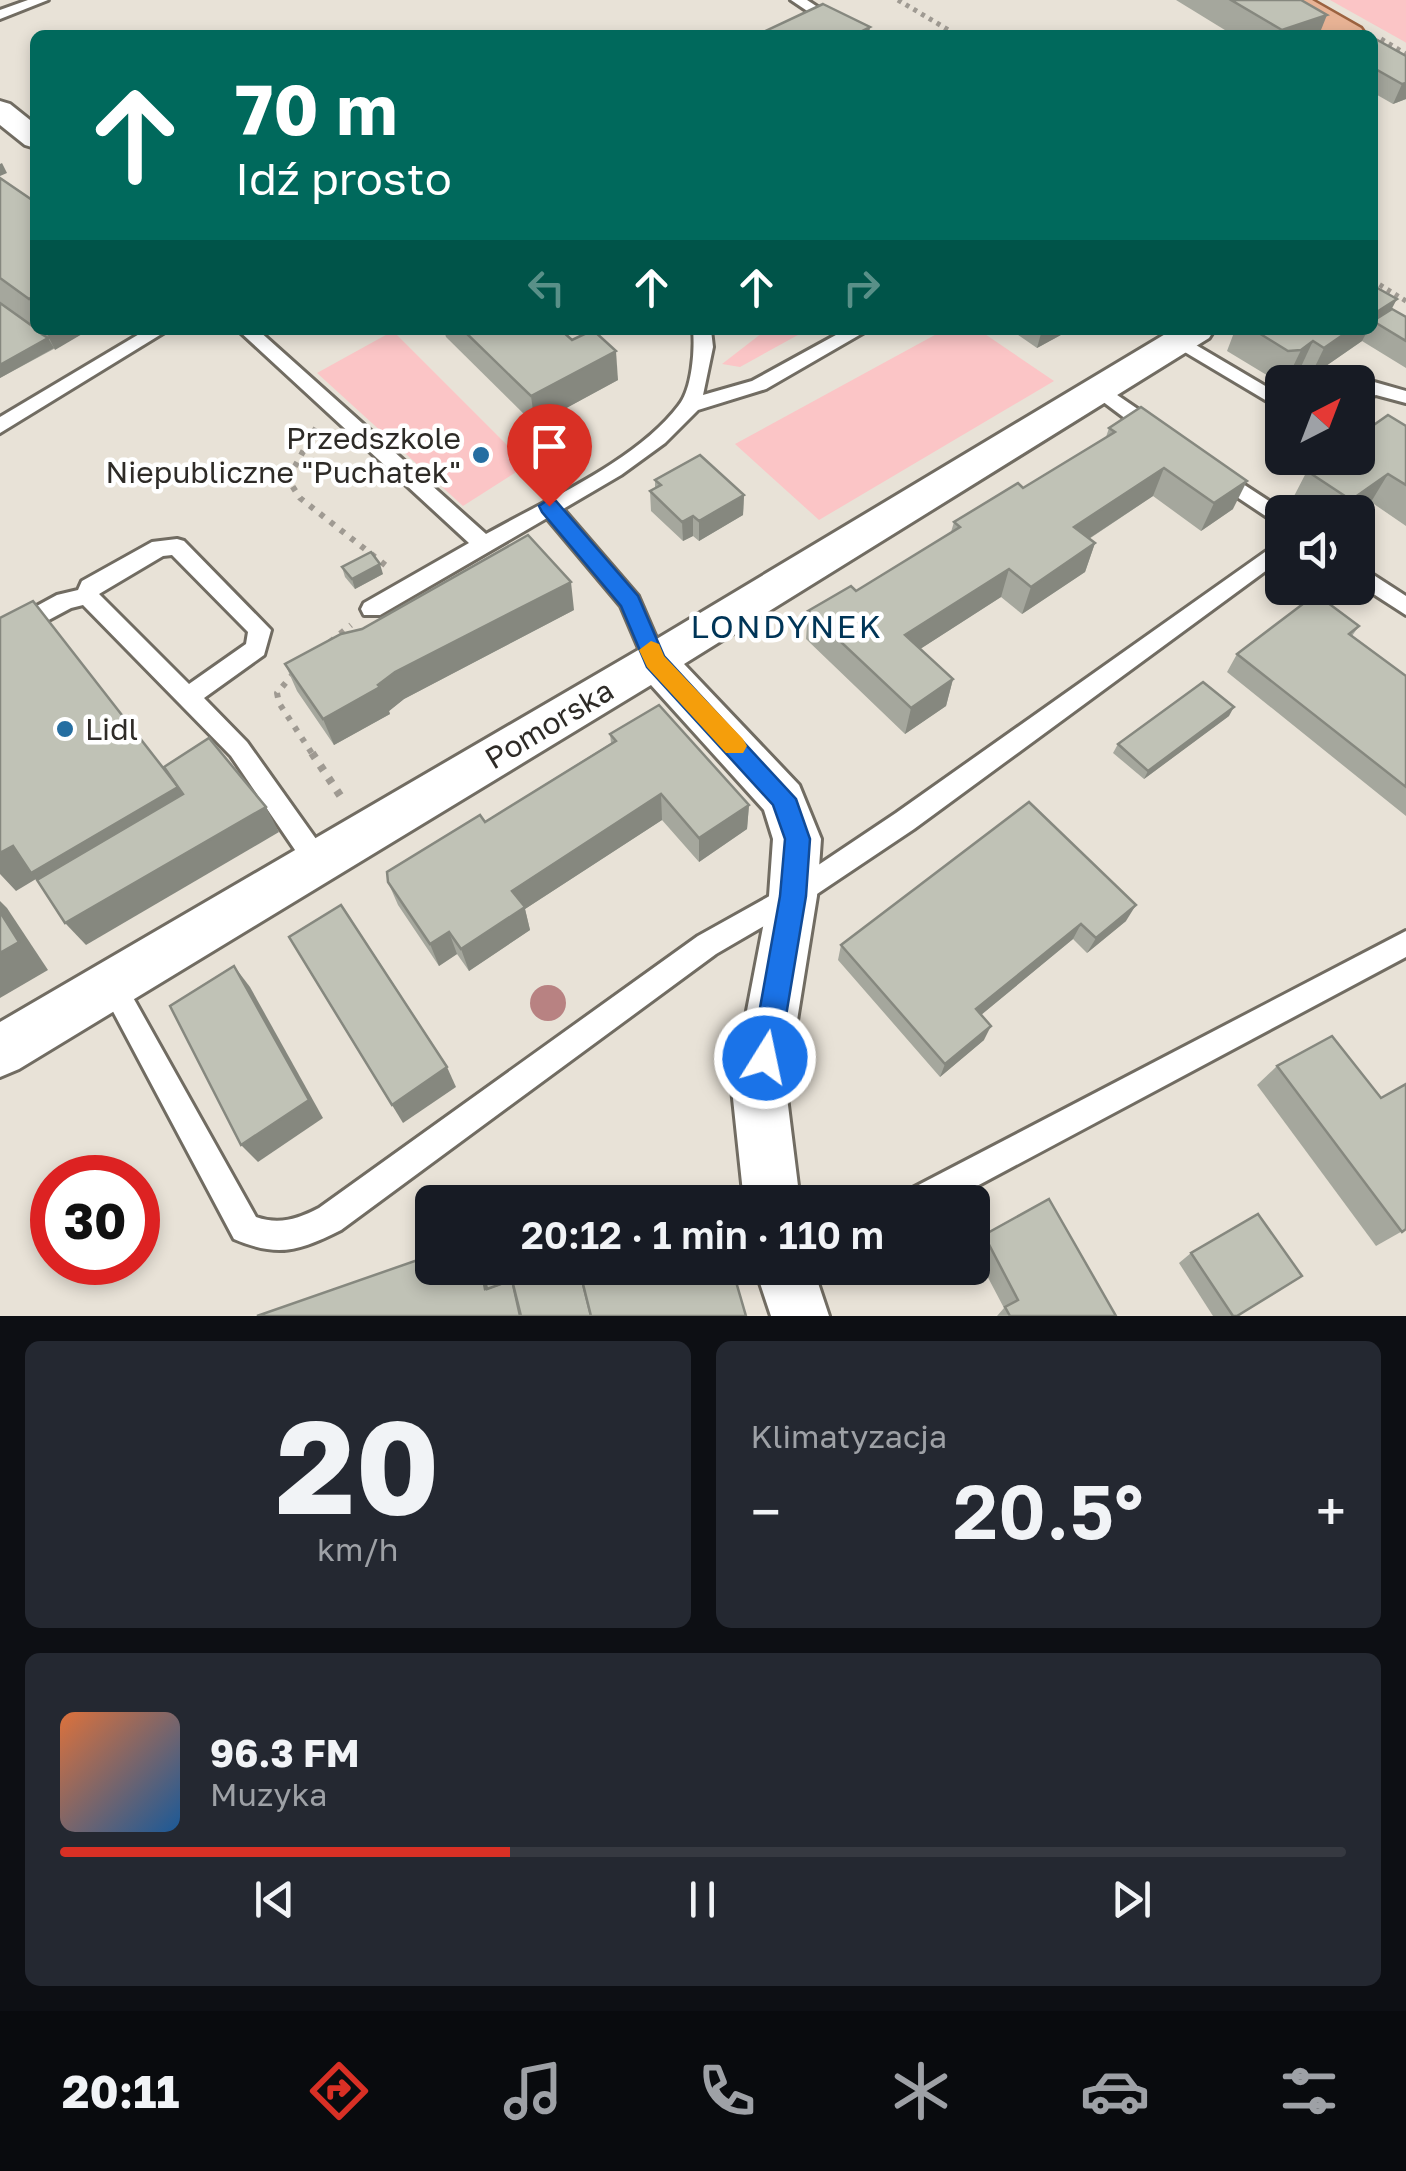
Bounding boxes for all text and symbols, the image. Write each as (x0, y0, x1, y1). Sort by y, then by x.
text: 70 m (235, 66, 397, 150)
icon: ahead (70, 70, 200, 200)
text: Idź prosto (235, 151, 452, 205)
icon: left (519, 260, 574, 315)
icon: ahead (624, 260, 679, 315)
icon: ahead (729, 260, 784, 315)
icon: right (834, 260, 889, 315)
north arrow (1265, 365, 1375, 475)
map controls (1265, 365, 1375, 605)
pin (507, 404, 592, 507)
icon: arrive (522, 419, 577, 474)
place label: Przedszkole Niepubliczne "Puchatek" (105, 420, 461, 490)
marker: Przedszkole Niepubliczne "Puchatek" (470, 444, 492, 466)
button: sound (1265, 495, 1375, 605)
district label: LONDYNEK (691, 607, 883, 645)
street label: Pomorska (478, 672, 620, 776)
place label: Lidl (85, 711, 138, 747)
marker: Lidl (54, 718, 76, 740)
position arrow (713, 1006, 817, 1110)
speed limit sign: 30 (30, 1155, 160, 1285)
text: 20:12 · 1 min · 110 m (521, 1212, 884, 1257)
text: 20 (276, 1387, 440, 1543)
text: Klimatyzacja (751, 1417, 947, 1455)
text: 20.5° (953, 1465, 1143, 1556)
text: − (751, 1478, 781, 1544)
text: + (1316, 1478, 1346, 1544)
text: km/h (317, 1530, 398, 1568)
text: 96.3 FM (210, 1730, 360, 1775)
text: Muzyka (210, 1775, 327, 1813)
icon: previous (247, 1872, 302, 1927)
icon: pause (675, 1872, 730, 1927)
icon: next (1104, 1872, 1159, 1927)
icon: directions (304, 2056, 374, 2126)
icon: music (498, 2056, 568, 2126)
icon: phone (692, 2056, 762, 2126)
icon: climate (886, 2056, 956, 2126)
icon: car (1080, 2056, 1150, 2126)
icon: filters (1274, 2056, 1344, 2126)
text: 20:11 (62, 2064, 179, 2118)

